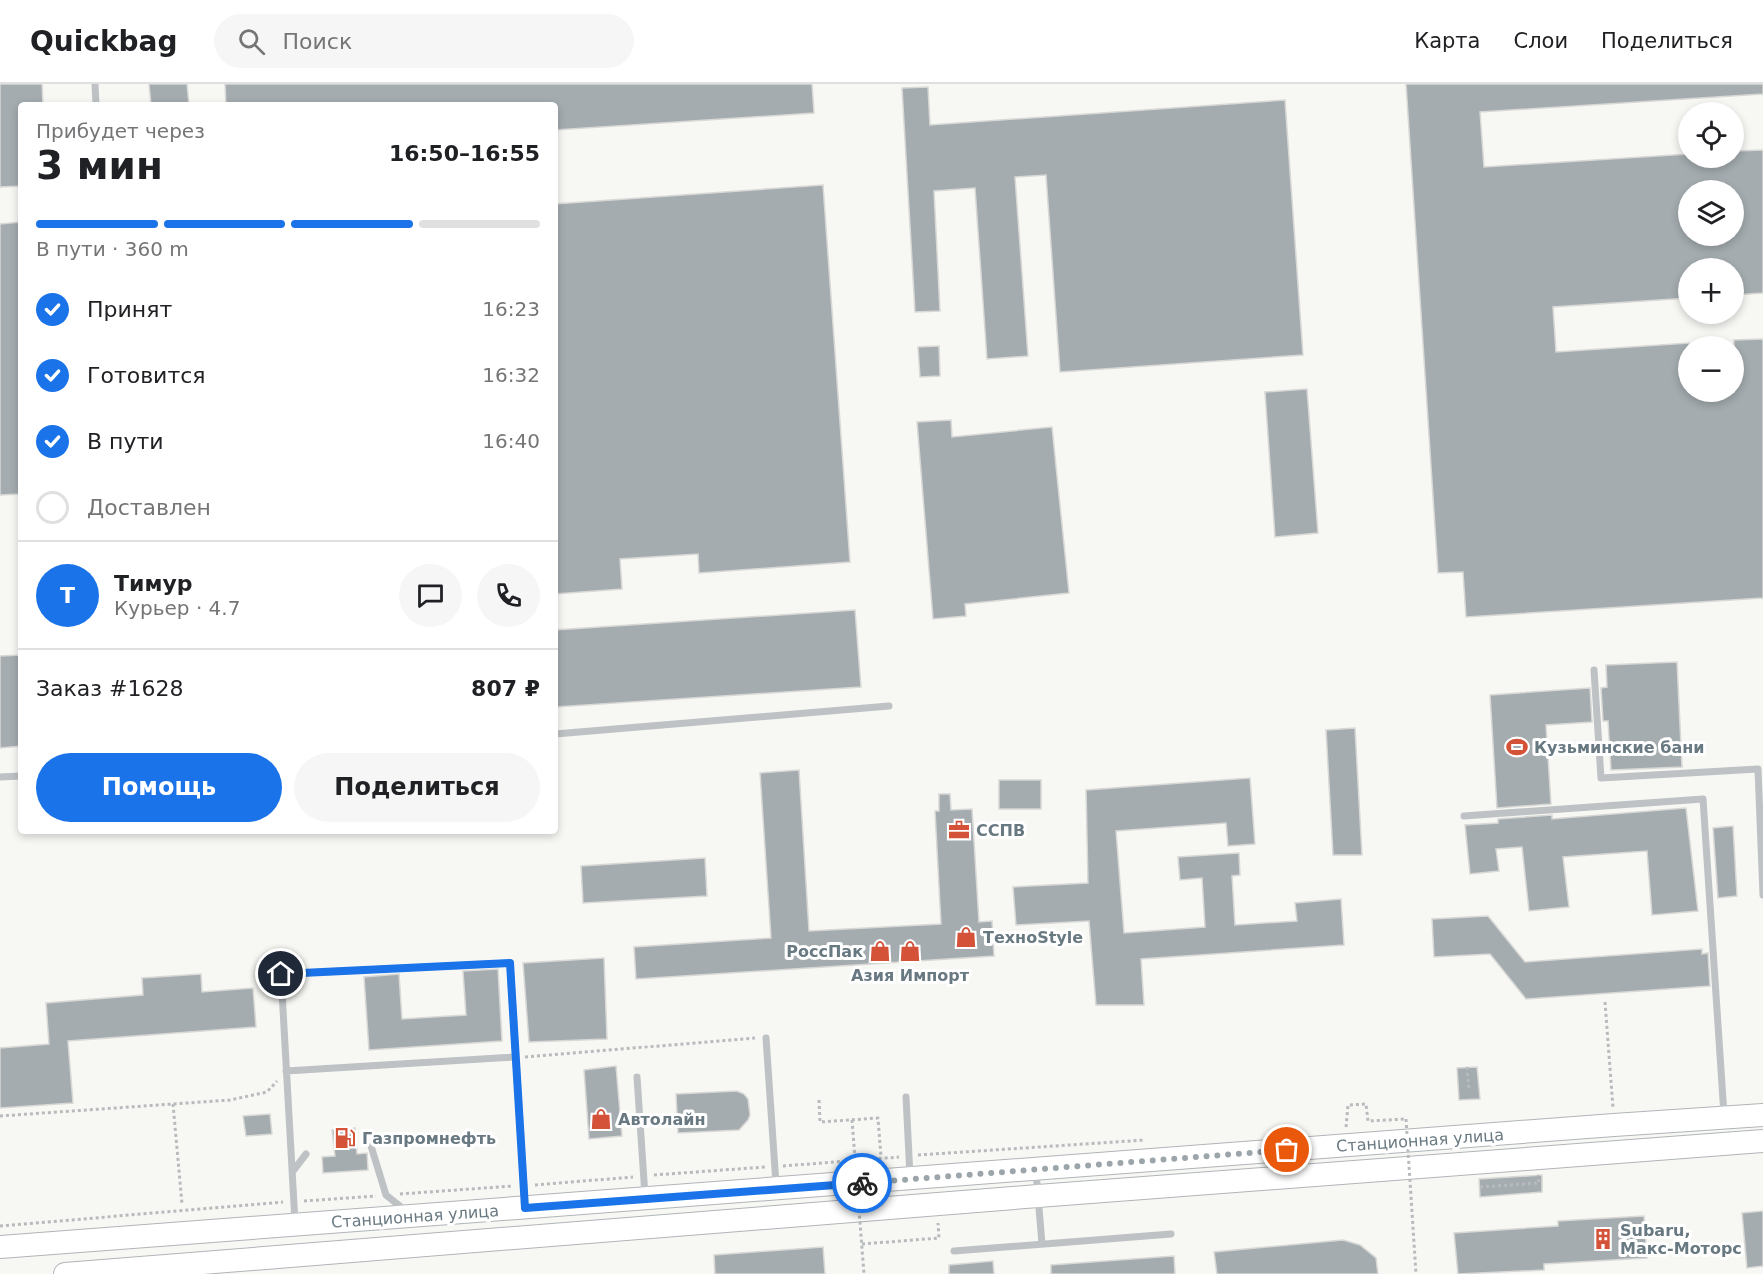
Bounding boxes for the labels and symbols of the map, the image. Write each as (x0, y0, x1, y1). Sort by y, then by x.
sports icon: Кузьминские бани (1505, 735, 1529, 759)
place label: Кузьминские бани (1534, 738, 1704, 757)
office icon: ССПВ (947, 818, 971, 842)
place label: ССПВ (976, 821, 1025, 840)
shop icon: ТехноStyle (954, 925, 978, 949)
place label: ТехноStyle (983, 928, 1083, 947)
shop icon: РоссПак (868, 939, 892, 963)
shop icon: Азия Импорт (898, 939, 922, 963)
place label: РоссПак (786, 942, 863, 961)
pin (255, 948, 306, 999)
place label: Азия Импорт (851, 966, 970, 985)
shop icon: Автолайн (589, 1107, 613, 1131)
place label: Автолайн (618, 1110, 706, 1129)
pin (1261, 1124, 1312, 1175)
street label: Станционная улица (1336, 1125, 1505, 1156)
fuel station icon: Газпромнефть (333, 1126, 357, 1150)
place label: Газпромнефть (362, 1129, 496, 1148)
courier (832, 1153, 892, 1213)
street label: Станционная улица (331, 1201, 500, 1232)
place label: Subaru, Макс-Моторс (1620, 1221, 1742, 1258)
building icon: Subaru, Макс-Моторс (1591, 1227, 1615, 1251)

